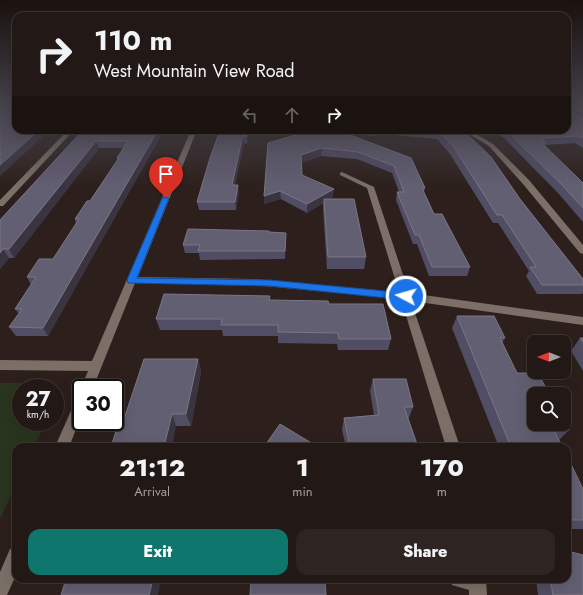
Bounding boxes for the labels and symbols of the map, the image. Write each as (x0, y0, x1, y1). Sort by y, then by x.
pin (149, 157, 183, 198)
position arrow (385, 275, 427, 317)
north arrow (527, 335, 571, 379)
speed limit sign: 30 (72, 379, 124, 431)

